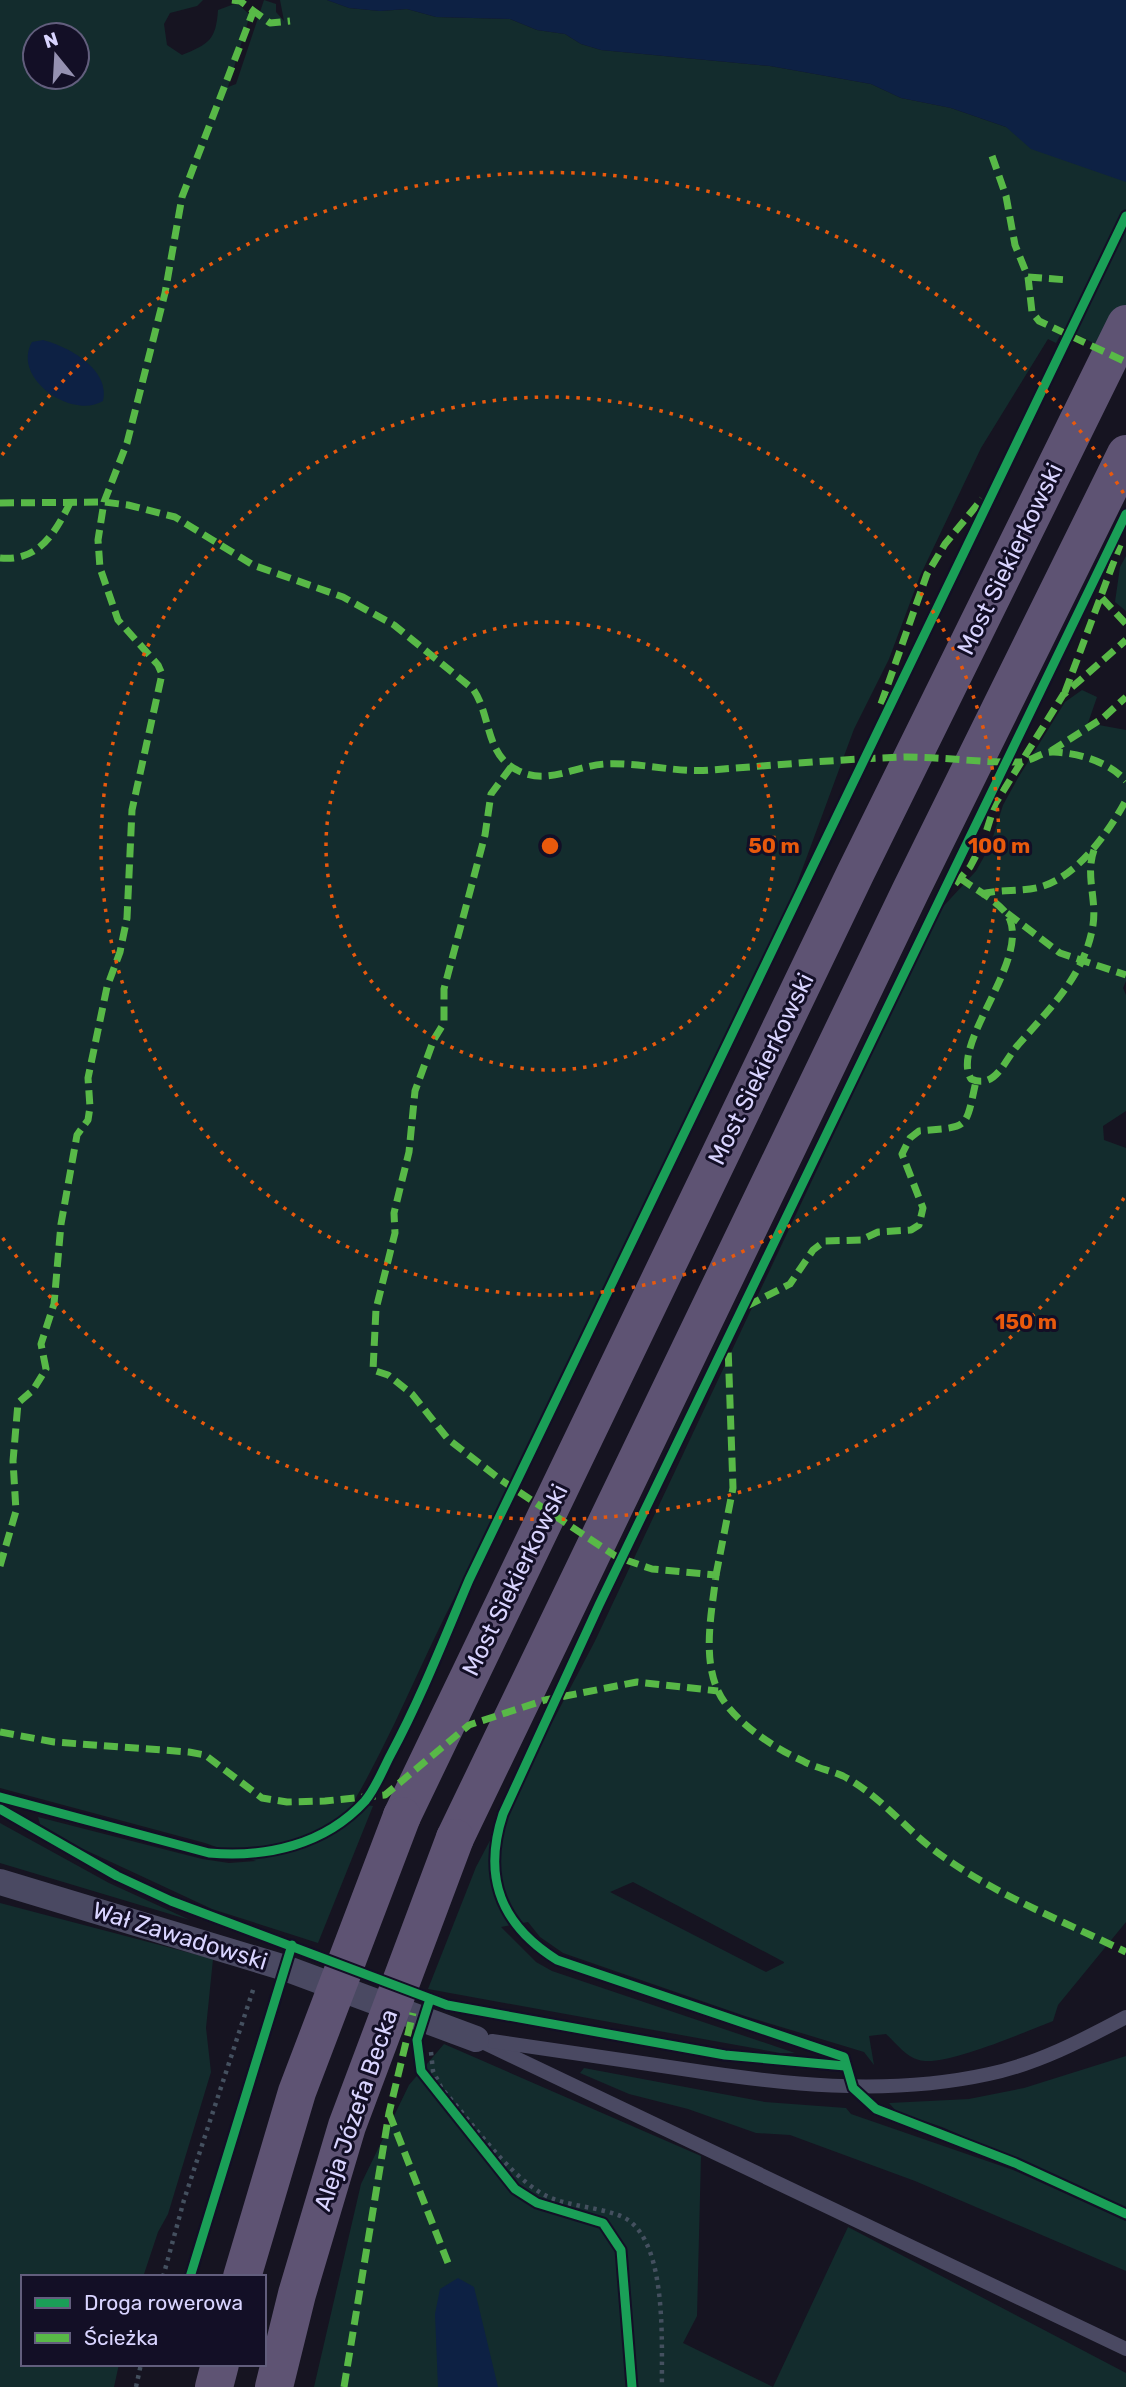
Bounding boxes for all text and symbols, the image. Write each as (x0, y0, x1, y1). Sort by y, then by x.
north arrow (21, 21, 91, 91)
text: N (41, 27, 61, 53)
street label: Most Siekierkowski (951, 459, 1069, 659)
text: 50 m (748, 833, 800, 858)
text: 100 m (968, 833, 1030, 858)
centre of rings (538, 834, 562, 858)
street label: Most Siekierkowski (702, 969, 820, 1169)
text: 150 m (995, 1309, 1057, 1334)
street label: Most Siekierkowski (456, 1480, 574, 1680)
street label: Wał Zawadowski (89, 1896, 271, 1976)
street label: Aleja Józefa Becka (308, 2006, 404, 2214)
legend (21, 2275, 266, 2366)
text: Droga rowerowa (84, 2290, 243, 2315)
text: Ścieżka (84, 2325, 158, 2350)

